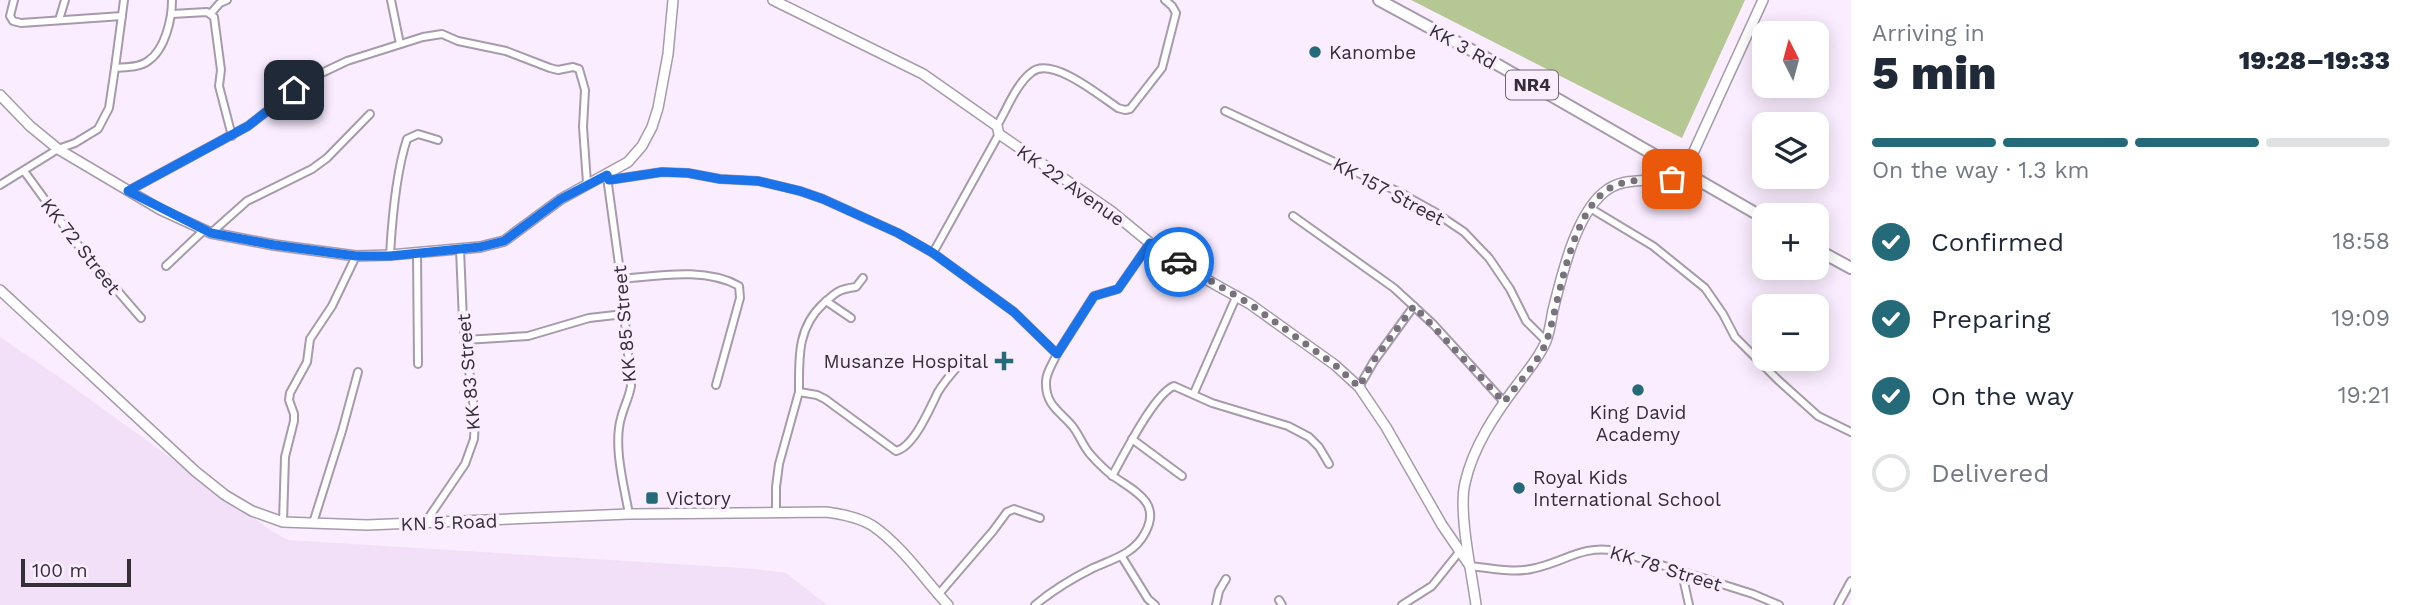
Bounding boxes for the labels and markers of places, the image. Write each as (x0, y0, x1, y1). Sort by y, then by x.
place label: Kanombe (1329, 41, 1416, 64)
marker: Kanombe (1307, 44, 1323, 60)
pin (264, 60, 324, 120)
pin (1642, 149, 1702, 209)
place label: Musanze Hospital (824, 350, 988, 373)
marker: Musanze Hospital (994, 351, 1014, 371)
marker: King David Academy (1630, 382, 1646, 398)
place label: King David Academy (1590, 401, 1686, 446)
place label: Royal Kids International School (1533, 466, 1721, 511)
marker: Royal Kids International School (1511, 480, 1527, 496)
place label: Victory (666, 487, 731, 510)
marker: Victory (644, 490, 660, 506)

